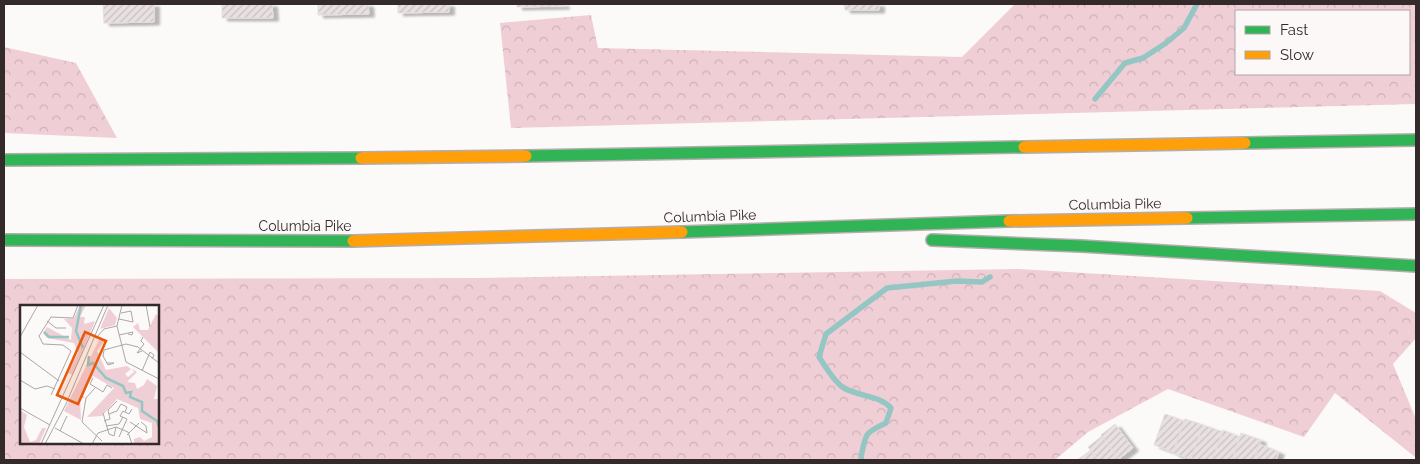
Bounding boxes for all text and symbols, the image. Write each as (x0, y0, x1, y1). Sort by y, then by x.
legend (1235, 10, 1410, 75)
text: Fast (1280, 21, 1308, 39)
text: Slow (1280, 46, 1314, 64)
street label: Columbia Pike (1068, 195, 1162, 213)
street label: Columbia Pike (663, 206, 757, 226)
street label: Columbia Pike (259, 218, 351, 234)
inset map (20, 305, 159, 444)

